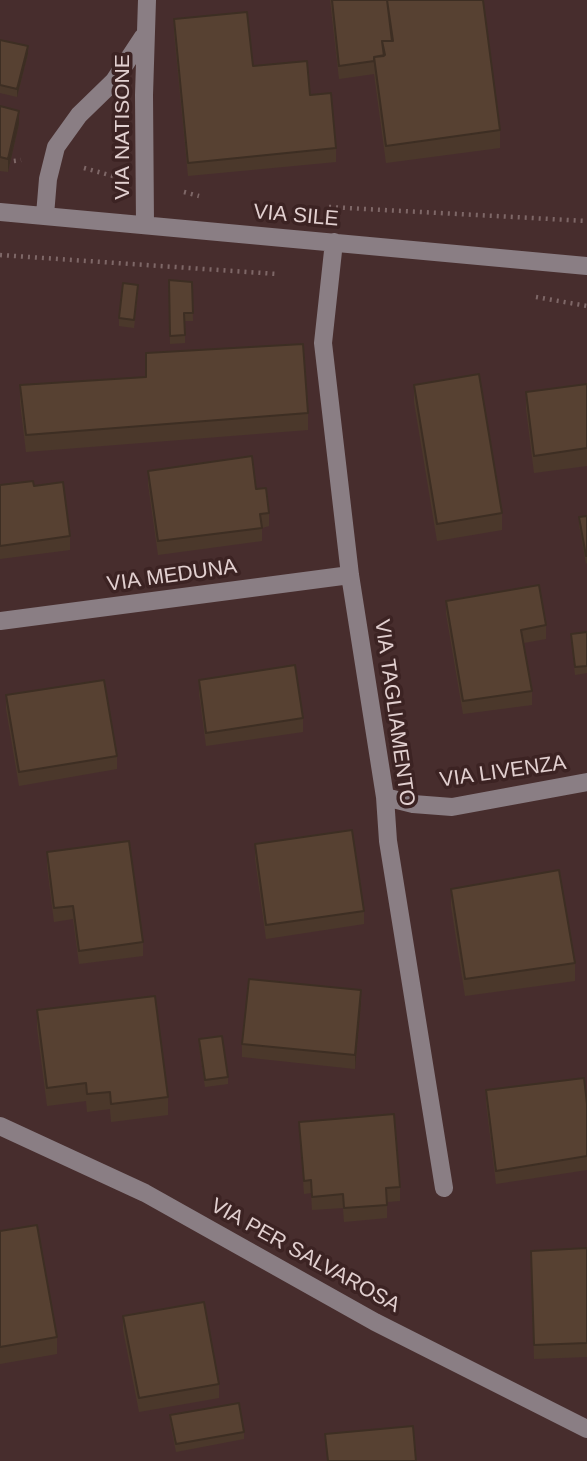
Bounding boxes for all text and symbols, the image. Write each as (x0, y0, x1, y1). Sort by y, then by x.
street label: VIA NATISONE (110, 54, 136, 200)
street label: VIA SILE (252, 200, 340, 232)
street label: VIA MEDUNA (106, 554, 238, 598)
street label: VIA TAGLIAMENTO (368, 618, 420, 808)
street label: VIA LIVENZA (438, 751, 568, 793)
street label: VIA PER SALVAROSA (206, 1193, 404, 1319)

